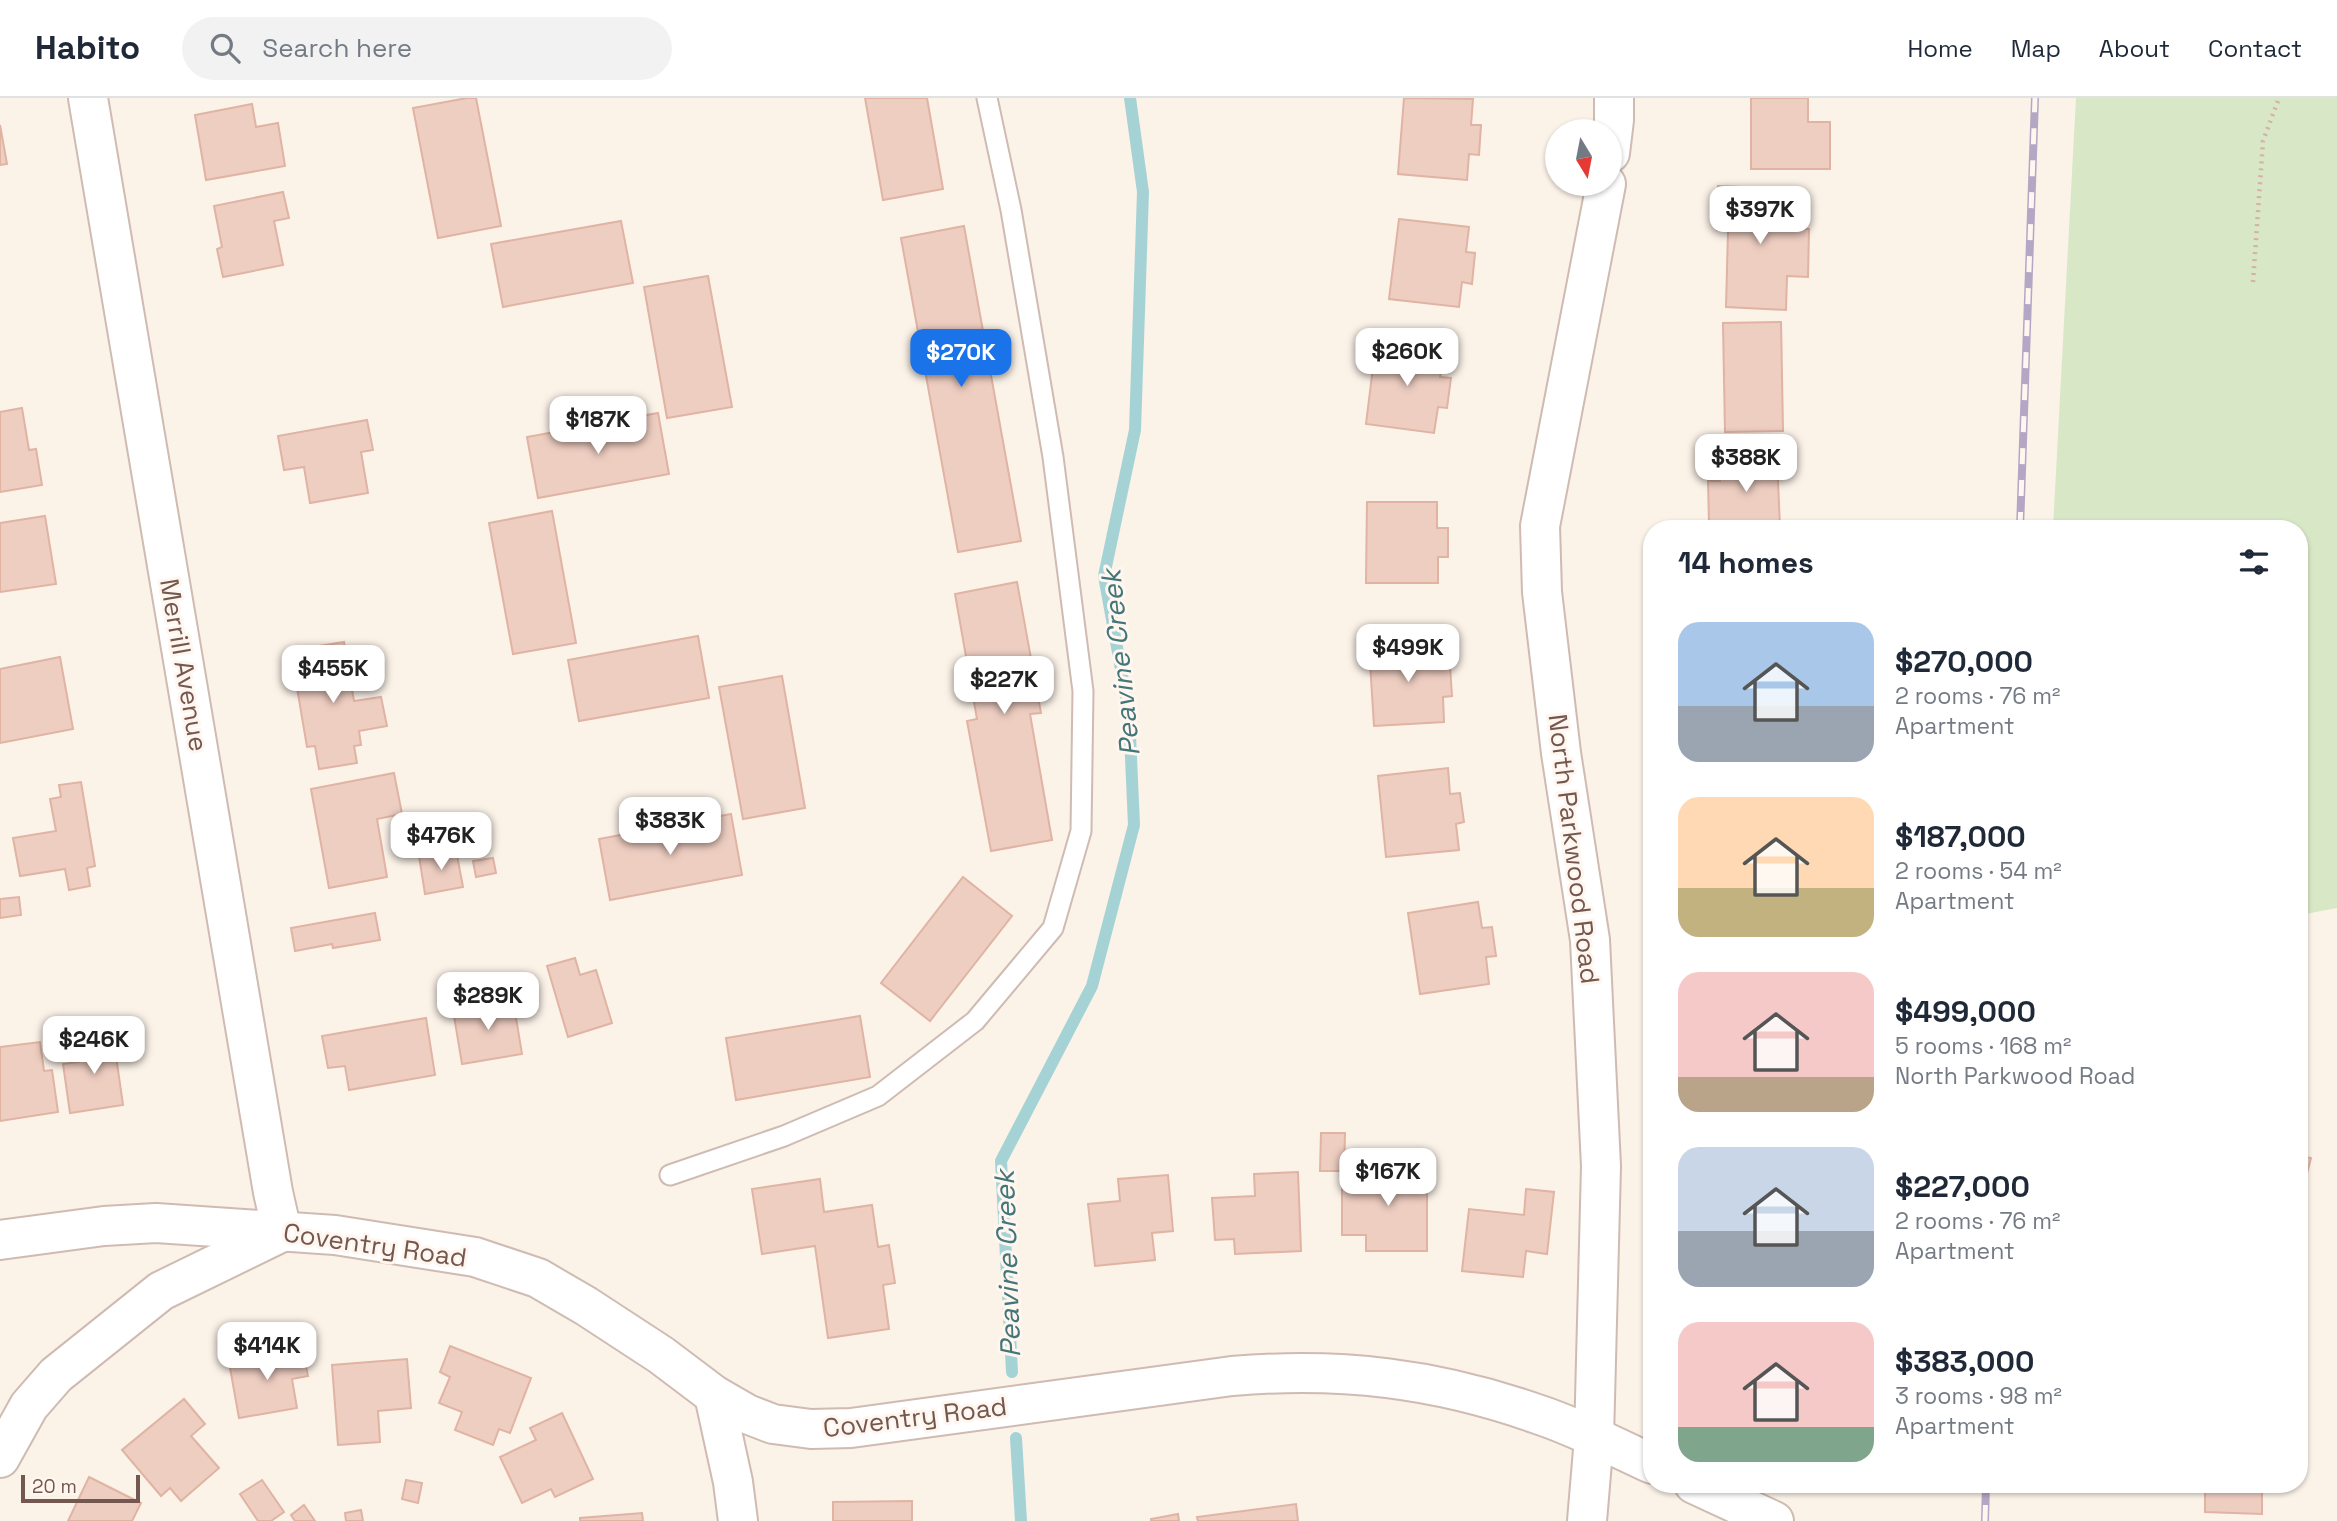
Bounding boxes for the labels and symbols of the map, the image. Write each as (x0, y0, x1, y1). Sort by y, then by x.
north arrow (1545, 119, 1622, 196)
pin: $397K (1711, 186, 1809, 246)
pin: $260K (1358, 328, 1456, 388)
pin: $270K (912, 330, 1010, 389)
pin: $187K (549, 396, 647, 456)
pin: $388K (1697, 434, 1795, 494)
water label: Peavine Creek (1092, 565, 1148, 758)
street label: Merrill Avenue (152, 576, 216, 754)
pin: $499K (1359, 624, 1457, 684)
pin: $455K (284, 646, 382, 705)
pin: $227K (955, 656, 1053, 716)
street label: North Parkwood Road (1541, 712, 1607, 986)
pin: $383K (621, 798, 719, 857)
pin: $476K (392, 812, 490, 872)
pin: $289K (439, 972, 537, 1032)
pin: $246K (45, 1016, 143, 1076)
pin: $167K (1339, 1148, 1437, 1208)
water label: Peavine Creek (986, 1167, 1028, 1358)
street label: Coventry Road (281, 1215, 469, 1275)
pin: $414K (218, 1322, 316, 1382)
street label: Coventry Road (821, 1389, 1009, 1445)
scale bar (21, 1472, 140, 1504)

